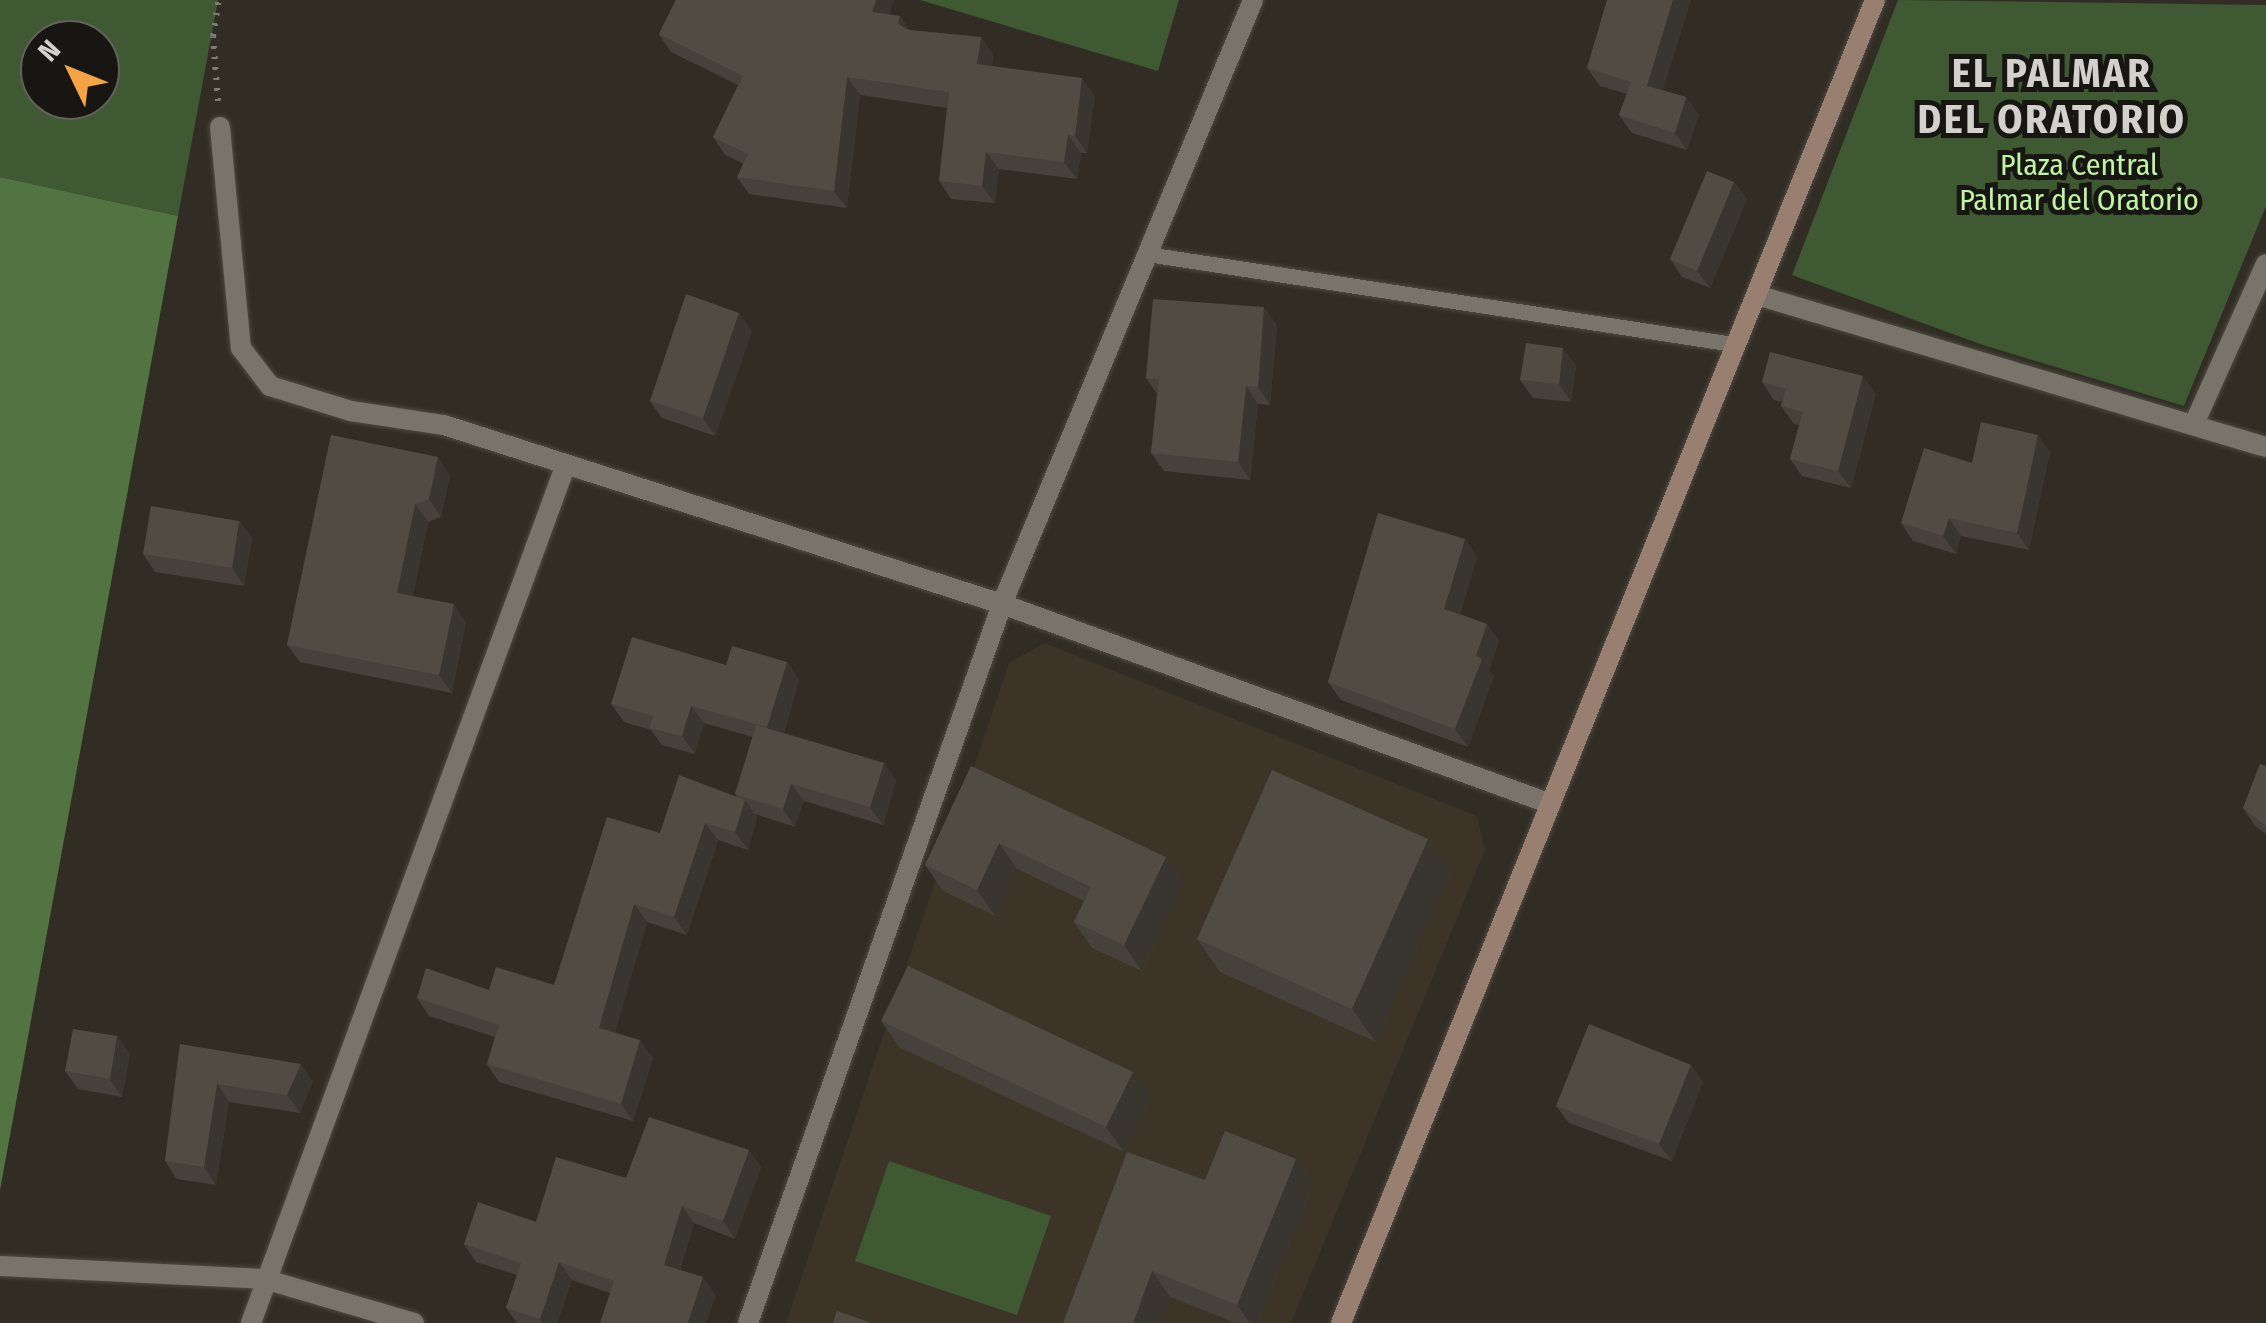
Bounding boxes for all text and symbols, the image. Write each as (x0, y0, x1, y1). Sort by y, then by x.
north arrow (20, 20, 120, 120)
text: N (31, 33, 67, 68)
district label: EL PALMAR DEL ORATORIO (1918, 50, 2186, 144)
park label: Plaza Central Palmar del Oratorio (1959, 147, 2199, 218)

